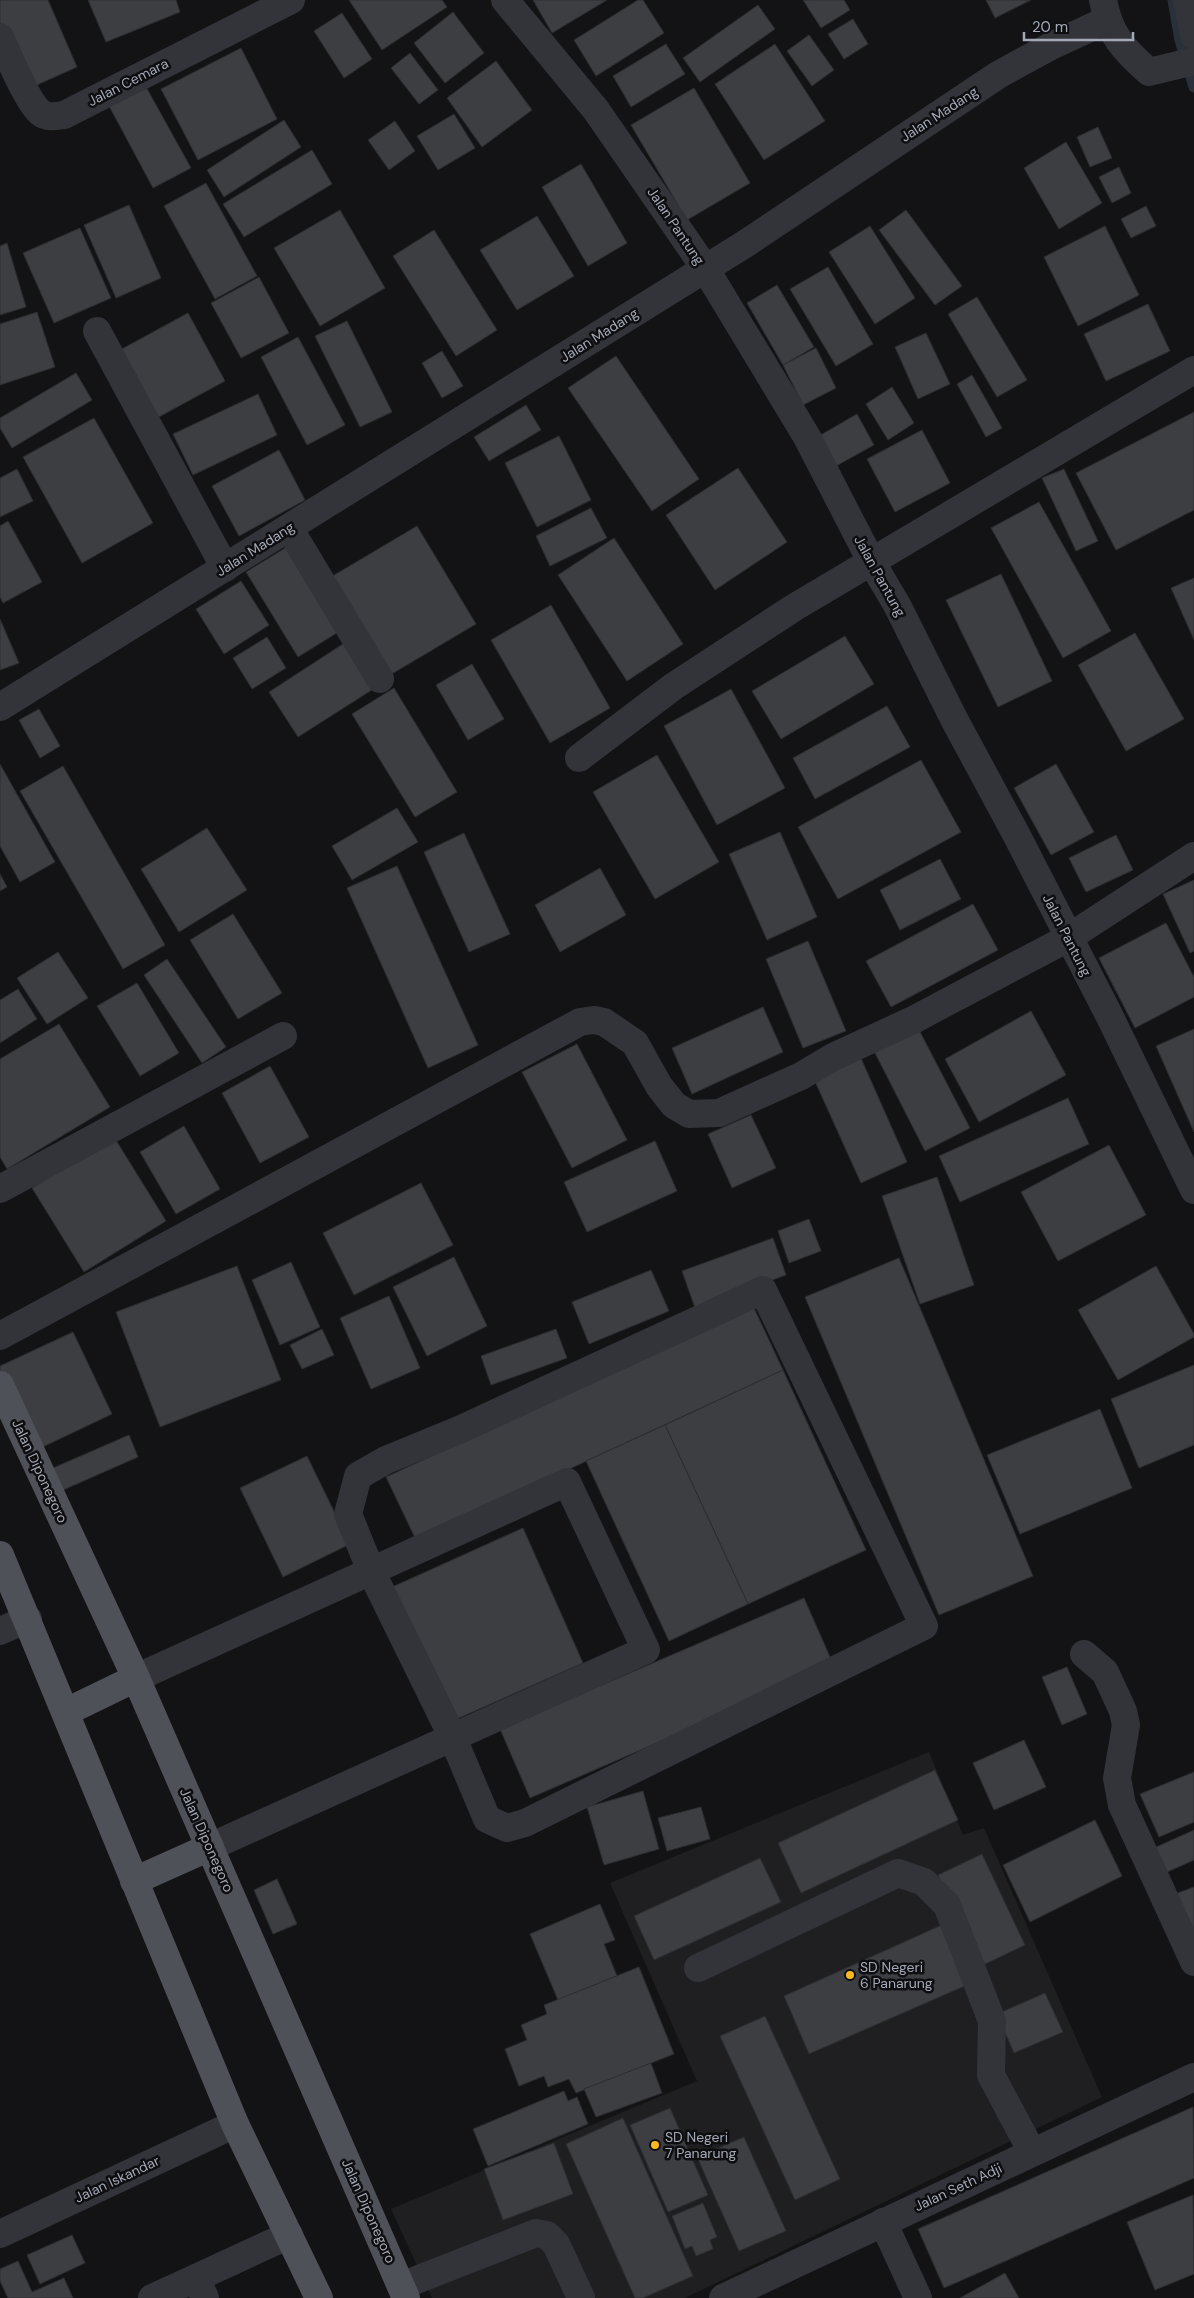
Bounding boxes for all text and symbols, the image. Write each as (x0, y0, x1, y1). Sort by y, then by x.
scale bar (1024, 10, 1133, 42)
text: 20 m (1032, 17, 1068, 37)
street label: Jalan Cemara (85, 54, 171, 110)
street label: Jalan Madang (897, 82, 981, 146)
street label: Jalan Pantung (643, 184, 709, 268)
street label: Jalan Madang (557, 304, 642, 366)
street label: Jalan Madang (213, 518, 298, 580)
street label: Jalan Pantung (850, 532, 910, 620)
street label: Jalan Pantung (1039, 891, 1096, 979)
street label: Jalan Diponegoro (8, 1416, 72, 1526)
street label: Jalan Diponegoro (176, 1785, 238, 1895)
place label: SD Negeri 6 Panarung (860, 1958, 933, 1992)
marker: SD Negeri 6 Panarung (844, 1969, 856, 1981)
place label: SD Negeri 7 Panarung (665, 2128, 737, 2162)
marker: SD Negeri 7 Panarung (649, 2139, 661, 2151)
street label: Jalan Iskandar (72, 2151, 162, 2207)
street label: Jalan Diponegoro (338, 2156, 400, 2266)
street label: Jalan Seth Adji (911, 2159, 1005, 2215)

